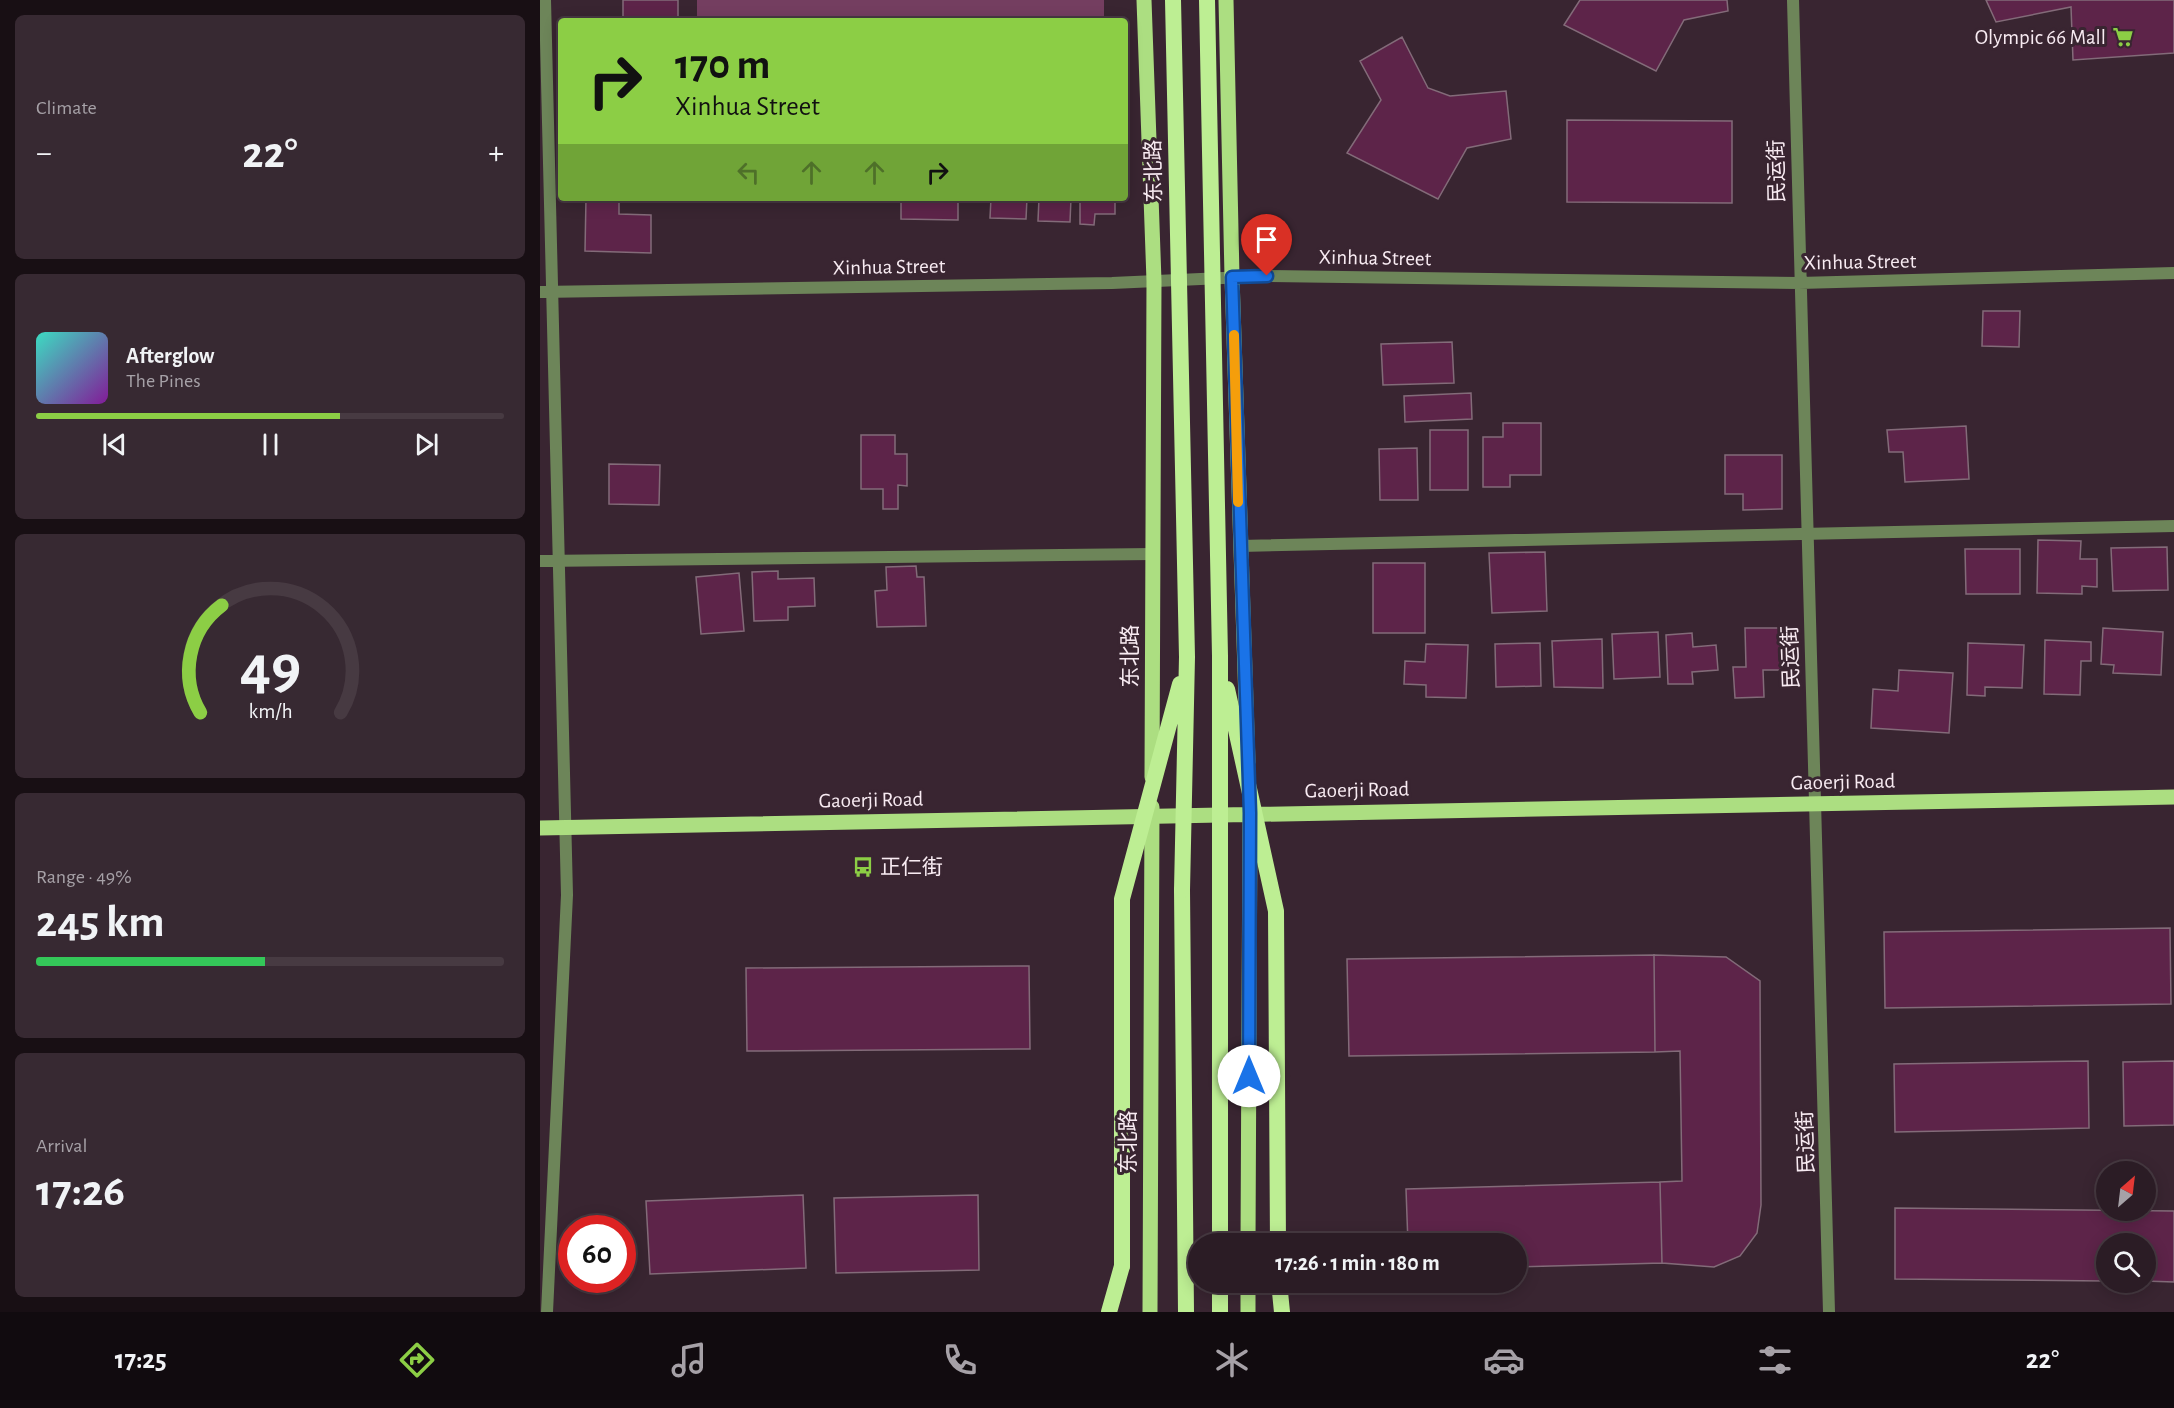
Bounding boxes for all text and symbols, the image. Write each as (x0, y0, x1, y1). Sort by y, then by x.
supermarket icon: Olympic 66 Mall (2111, 25, 2135, 49)
place label: Olympic 66 Mall (1975, 27, 2106, 48)
icon: right (576, 42, 654, 120)
text: 170 m (675, 44, 770, 86)
text: Xinhua Street (675, 93, 820, 120)
text: Climate (36, 98, 97, 118)
text: 22° (242, 131, 298, 176)
text: − (36, 137, 52, 170)
text: + (488, 137, 504, 170)
street label: 东北路 (1142, 139, 1165, 203)
street label: 民运街 (1765, 139, 1788, 203)
icon: left (732, 156, 765, 189)
icon: ahead (795, 156, 828, 189)
icon: ahead (858, 156, 891, 189)
icon: right (921, 156, 954, 189)
pin (1241, 214, 1292, 276)
icon: arrive (1250, 223, 1283, 256)
street label: Xinhua Street (1319, 247, 1432, 269)
street label: Xinhua Street (1804, 251, 1917, 273)
street label: Xinhua Street (833, 256, 946, 278)
text: Afterglow (126, 345, 214, 367)
text: The Pines (126, 371, 201, 391)
icon: previous (98, 428, 131, 461)
icon: pause (254, 428, 287, 461)
icon: next (410, 428, 443, 461)
street label: 东北路 (1119, 625, 1141, 688)
street label: 民运街 (1778, 625, 1803, 689)
text: 49 (239, 637, 301, 699)
text: km/h (248, 701, 292, 722)
street label: Gaoerji Road (1790, 771, 1896, 793)
street label: Gaoerji Road (1304, 779, 1410, 801)
street label: Gaoerji Road (818, 789, 924, 811)
bus stop icon: 正仁街 (851, 855, 875, 879)
place label: 正仁街 (880, 856, 943, 878)
text: Range · 49% (36, 867, 132, 887)
text: 245 km (36, 900, 165, 945)
position arrow (1217, 1044, 1281, 1108)
street label: 民运街 (1793, 1110, 1818, 1174)
street label: 东北路 (1117, 1111, 1139, 1174)
text: Arrival (36, 1136, 87, 1156)
north arrow (2096, 1161, 2156, 1221)
map controls (2096, 1161, 2156, 1293)
text: 17:26 (36, 1169, 125, 1214)
speed limit sign: 60 (558, 1215, 636, 1293)
button: search (2096, 1233, 2156, 1293)
text: 17:26 · 1 min · 180 m (1275, 1252, 1440, 1274)
icon: directions (396, 1339, 438, 1381)
icon: music (668, 1339, 710, 1381)
icon: phone (939, 1339, 981, 1381)
icon: climate (1211, 1339, 1253, 1381)
icon: car (1483, 1339, 1525, 1381)
icon: filters (1754, 1339, 1796, 1381)
text: 17:25 (115, 1346, 167, 1373)
text: 22° (2026, 1346, 2059, 1373)

